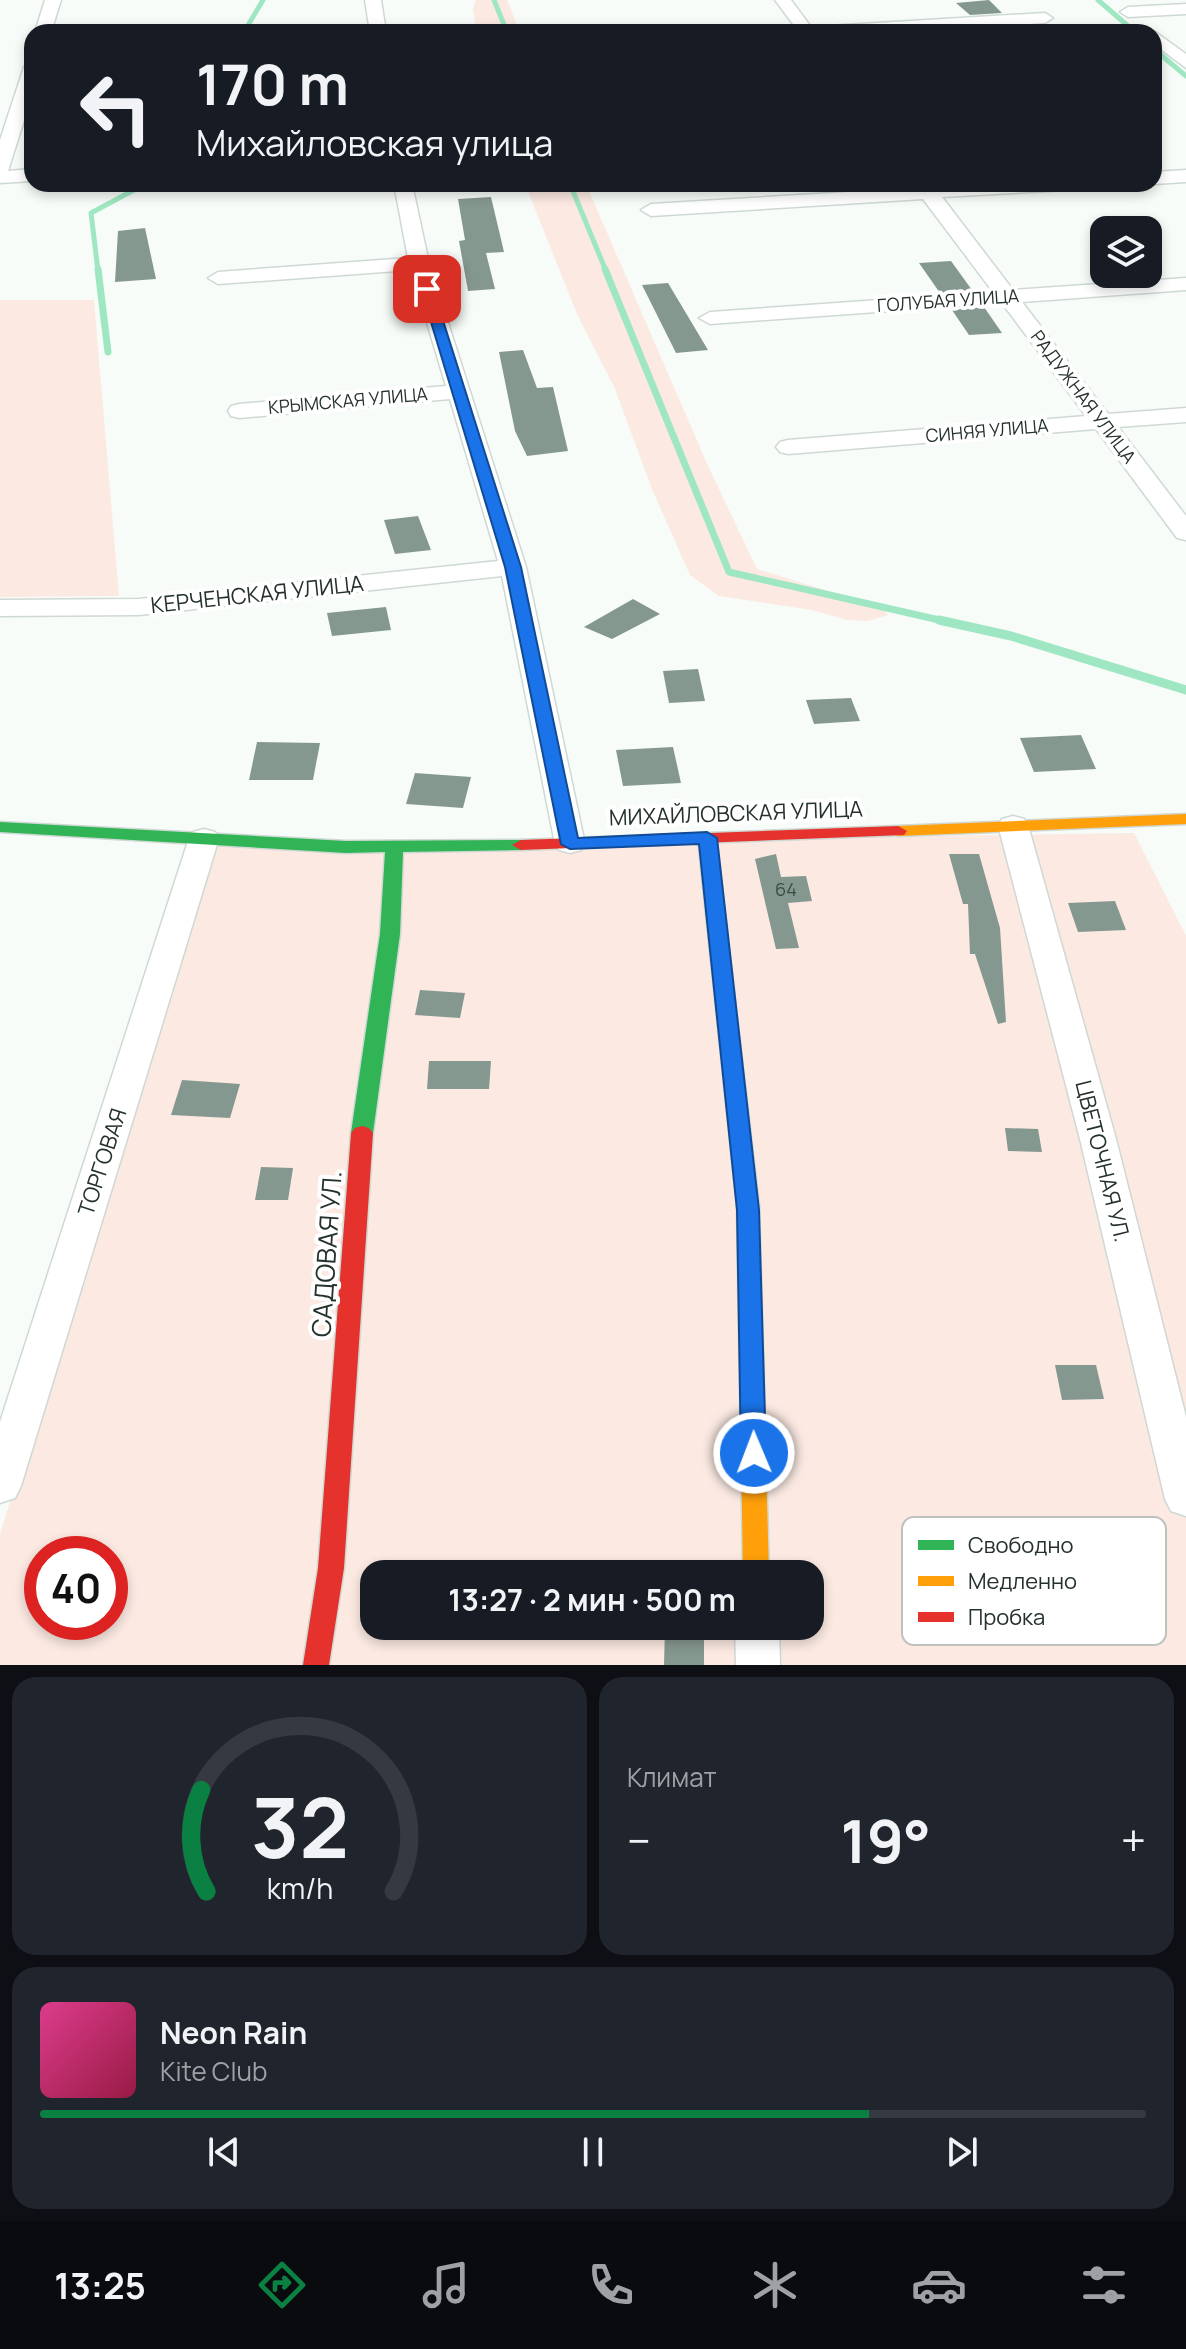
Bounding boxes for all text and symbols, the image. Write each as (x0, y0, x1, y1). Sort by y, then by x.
text: 170 m (196, 45, 349, 122)
icon: left (64, 56, 168, 160)
text: Михайловская улица (196, 118, 553, 167)
map controls (1090, 216, 1162, 288)
button: layers (1090, 216, 1162, 288)
pin (393, 255, 461, 323)
icon: arrive (405, 267, 449, 311)
street label: ГОЛУБАЯ УЛИЦА (876, 283, 1020, 317)
street label: РАДУЖНАЯ УЛИЦА (1026, 325, 1142, 468)
street label: КРЫМСКАЯ УЛИЦА (267, 381, 429, 419)
street label: СИНЯЯ УЛИЦА (925, 413, 1050, 447)
street label: КЕРЧЕНСКАЯ УЛИЦА (149, 568, 365, 620)
street label: МИХАЙЛОВСКАЯ УЛИЦА (609, 794, 863, 832)
house number: 64 (775, 877, 797, 901)
street label: ЦВЕТОЧНАЯ УЛ. (1068, 1077, 1138, 1245)
street label: ТОРГОВАЯ (71, 1104, 133, 1220)
street label: САДОВАЯ УЛ. (302, 1170, 350, 1338)
position arrow (712, 1411, 796, 1495)
legend (902, 1517, 1166, 1645)
text: Свободно (968, 1530, 1074, 1560)
speed limit sign: 40 (24, 1536, 128, 1640)
text: Медленно (968, 1566, 1077, 1596)
text: 13:27 · 2 мин · 500 m (448, 1579, 736, 1620)
text: Пробка (968, 1602, 1045, 1632)
text: Климат (627, 1759, 717, 1795)
text: 32 (251, 1769, 348, 1883)
text: 19° (840, 1799, 931, 1881)
text: − (627, 1810, 651, 1870)
text: + (1121, 1810, 1146, 1870)
text: km/h (266, 1869, 333, 1908)
text: Neon Rain (160, 2012, 307, 2053)
text: Kite Club (160, 2053, 267, 2089)
icon: previous (202, 2130, 246, 2174)
icon: pause (571, 2130, 615, 2174)
icon: next (940, 2130, 984, 2174)
icon: directions (254, 2257, 310, 2313)
icon: music (418, 2257, 474, 2313)
icon: phone (583, 2257, 639, 2313)
icon: climate (747, 2257, 803, 2313)
icon: car (911, 2257, 967, 2313)
icon: filters (1076, 2257, 1132, 2313)
text: 13:25 (54, 2261, 146, 2310)

